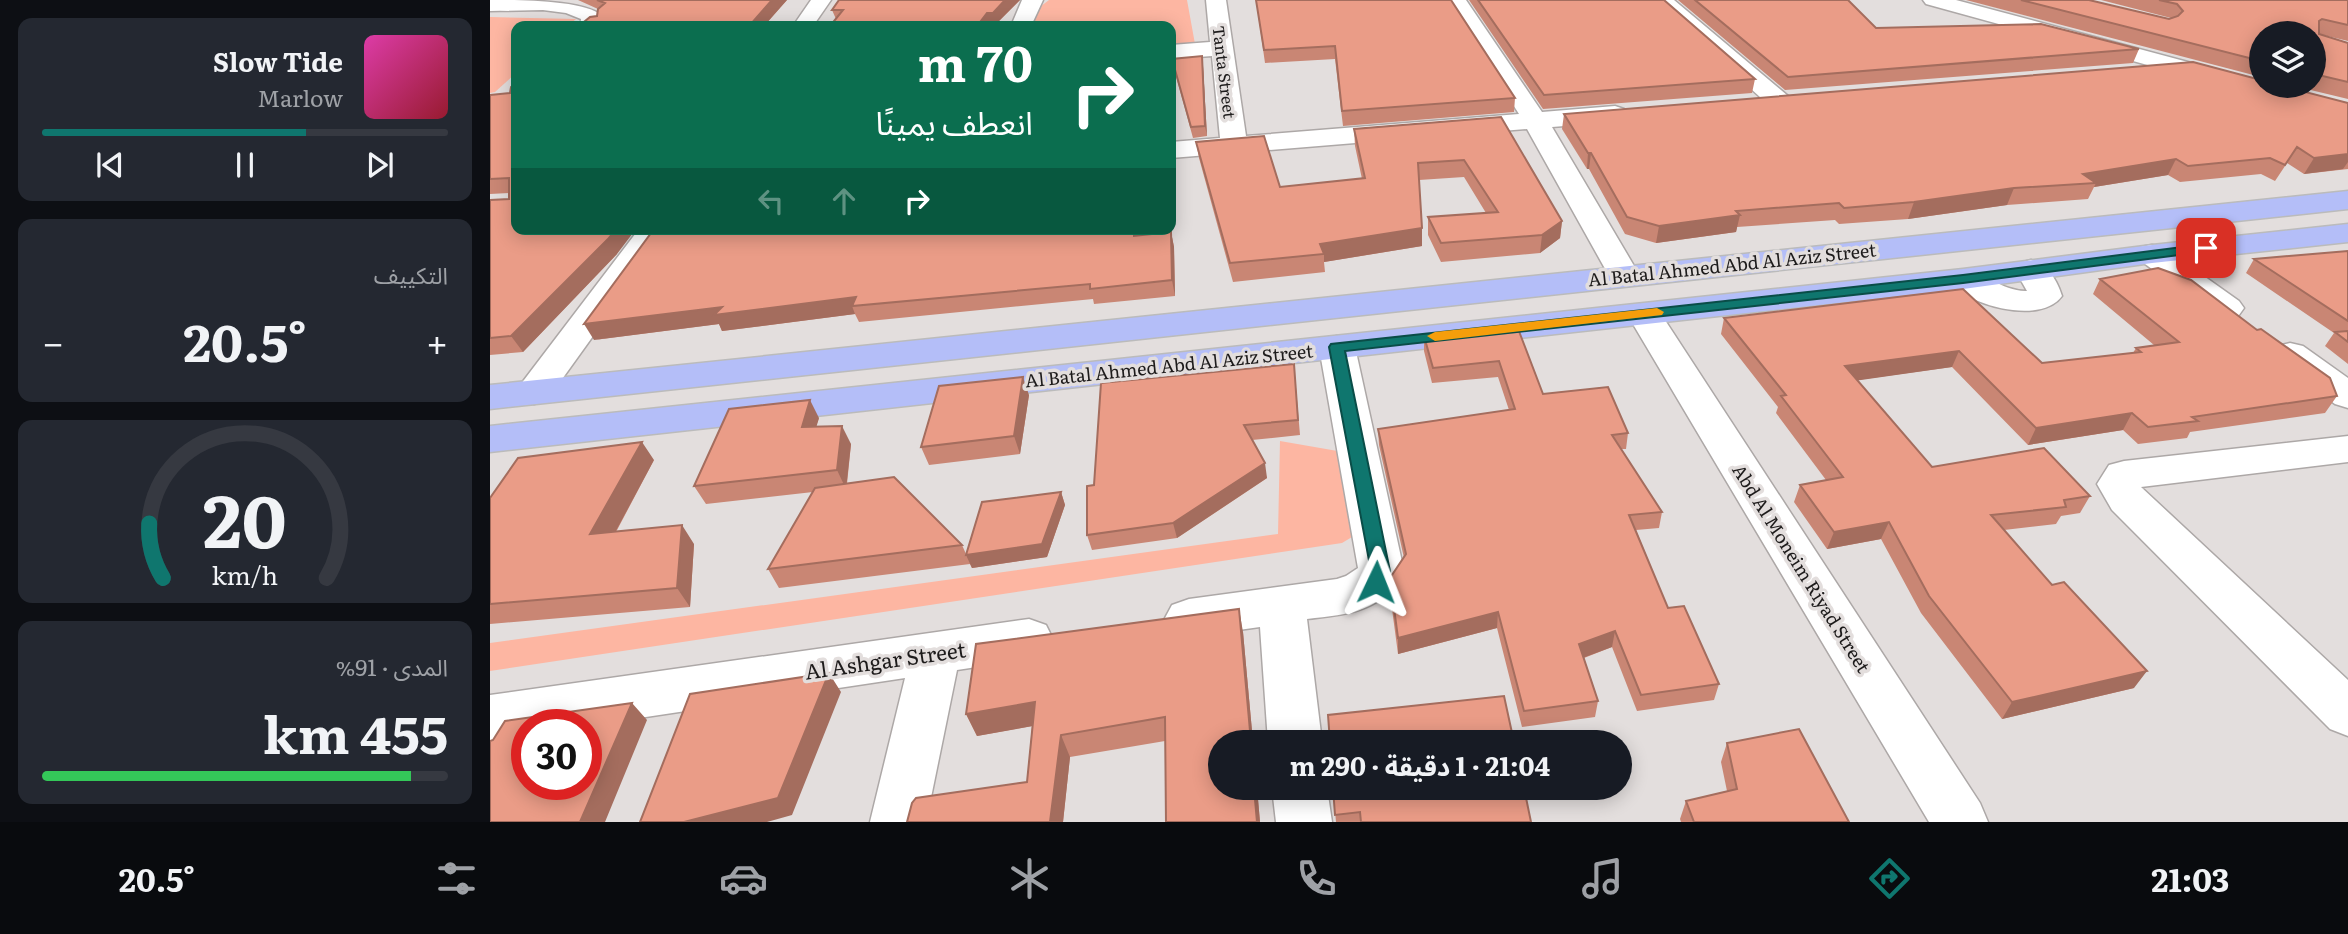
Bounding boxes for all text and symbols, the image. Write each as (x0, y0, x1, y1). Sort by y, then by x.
map controls (2249, 21, 2326, 98)
button: layers (2249, 21, 2326, 98)
text: 70 m (918, 24, 1033, 97)
street label: Tanta Street (1207, 24, 1243, 120)
text: Slow Tide (213, 41, 343, 80)
icon: right (1057, 49, 1148, 140)
text: Marlow (257, 80, 343, 114)
text: انعطف يمينًا (876, 97, 1033, 145)
icon: previous (91, 146, 129, 184)
icon: pause (226, 146, 264, 184)
icon: next (361, 146, 399, 184)
icon: left (752, 182, 790, 220)
icon: ahead (825, 182, 863, 220)
icon: right (898, 182, 936, 220)
pin (2176, 218, 2236, 278)
icon: arrive (2187, 229, 2225, 267)
street label: Al Batal Ahmed Abd Al Aziz Street (1587, 235, 1878, 293)
text: التكييف (374, 257, 448, 291)
text: 20.5° (183, 301, 307, 378)
text: − (42, 312, 64, 369)
text: + (426, 312, 448, 369)
street label: Al Batal Ahmed Abd Al Aziz Street (1024, 336, 1315, 394)
street label: Abd Al Moneim Riyad Street (1726, 458, 1878, 678)
text: 20 (203, 462, 287, 570)
position arrow (1339, 545, 1413, 619)
text: km/h (212, 555, 278, 592)
street label: Al Ashgar Street (802, 632, 968, 686)
text: المدى · 91% (336, 649, 448, 683)
text: 455 km (263, 693, 448, 770)
speed limit sign: 30 (511, 709, 602, 800)
text: 21:04 · 1 دقيقة · 290 m (1290, 745, 1550, 784)
text: 20.5° (119, 854, 195, 902)
icon: filters (432, 854, 481, 903)
icon: car (719, 854, 768, 903)
icon: climate (1005, 854, 1054, 903)
icon: phone (1292, 854, 1341, 903)
icon: music (1578, 854, 1627, 903)
icon: directions (1865, 854, 1914, 903)
text: 21:03 (2151, 854, 2229, 902)

